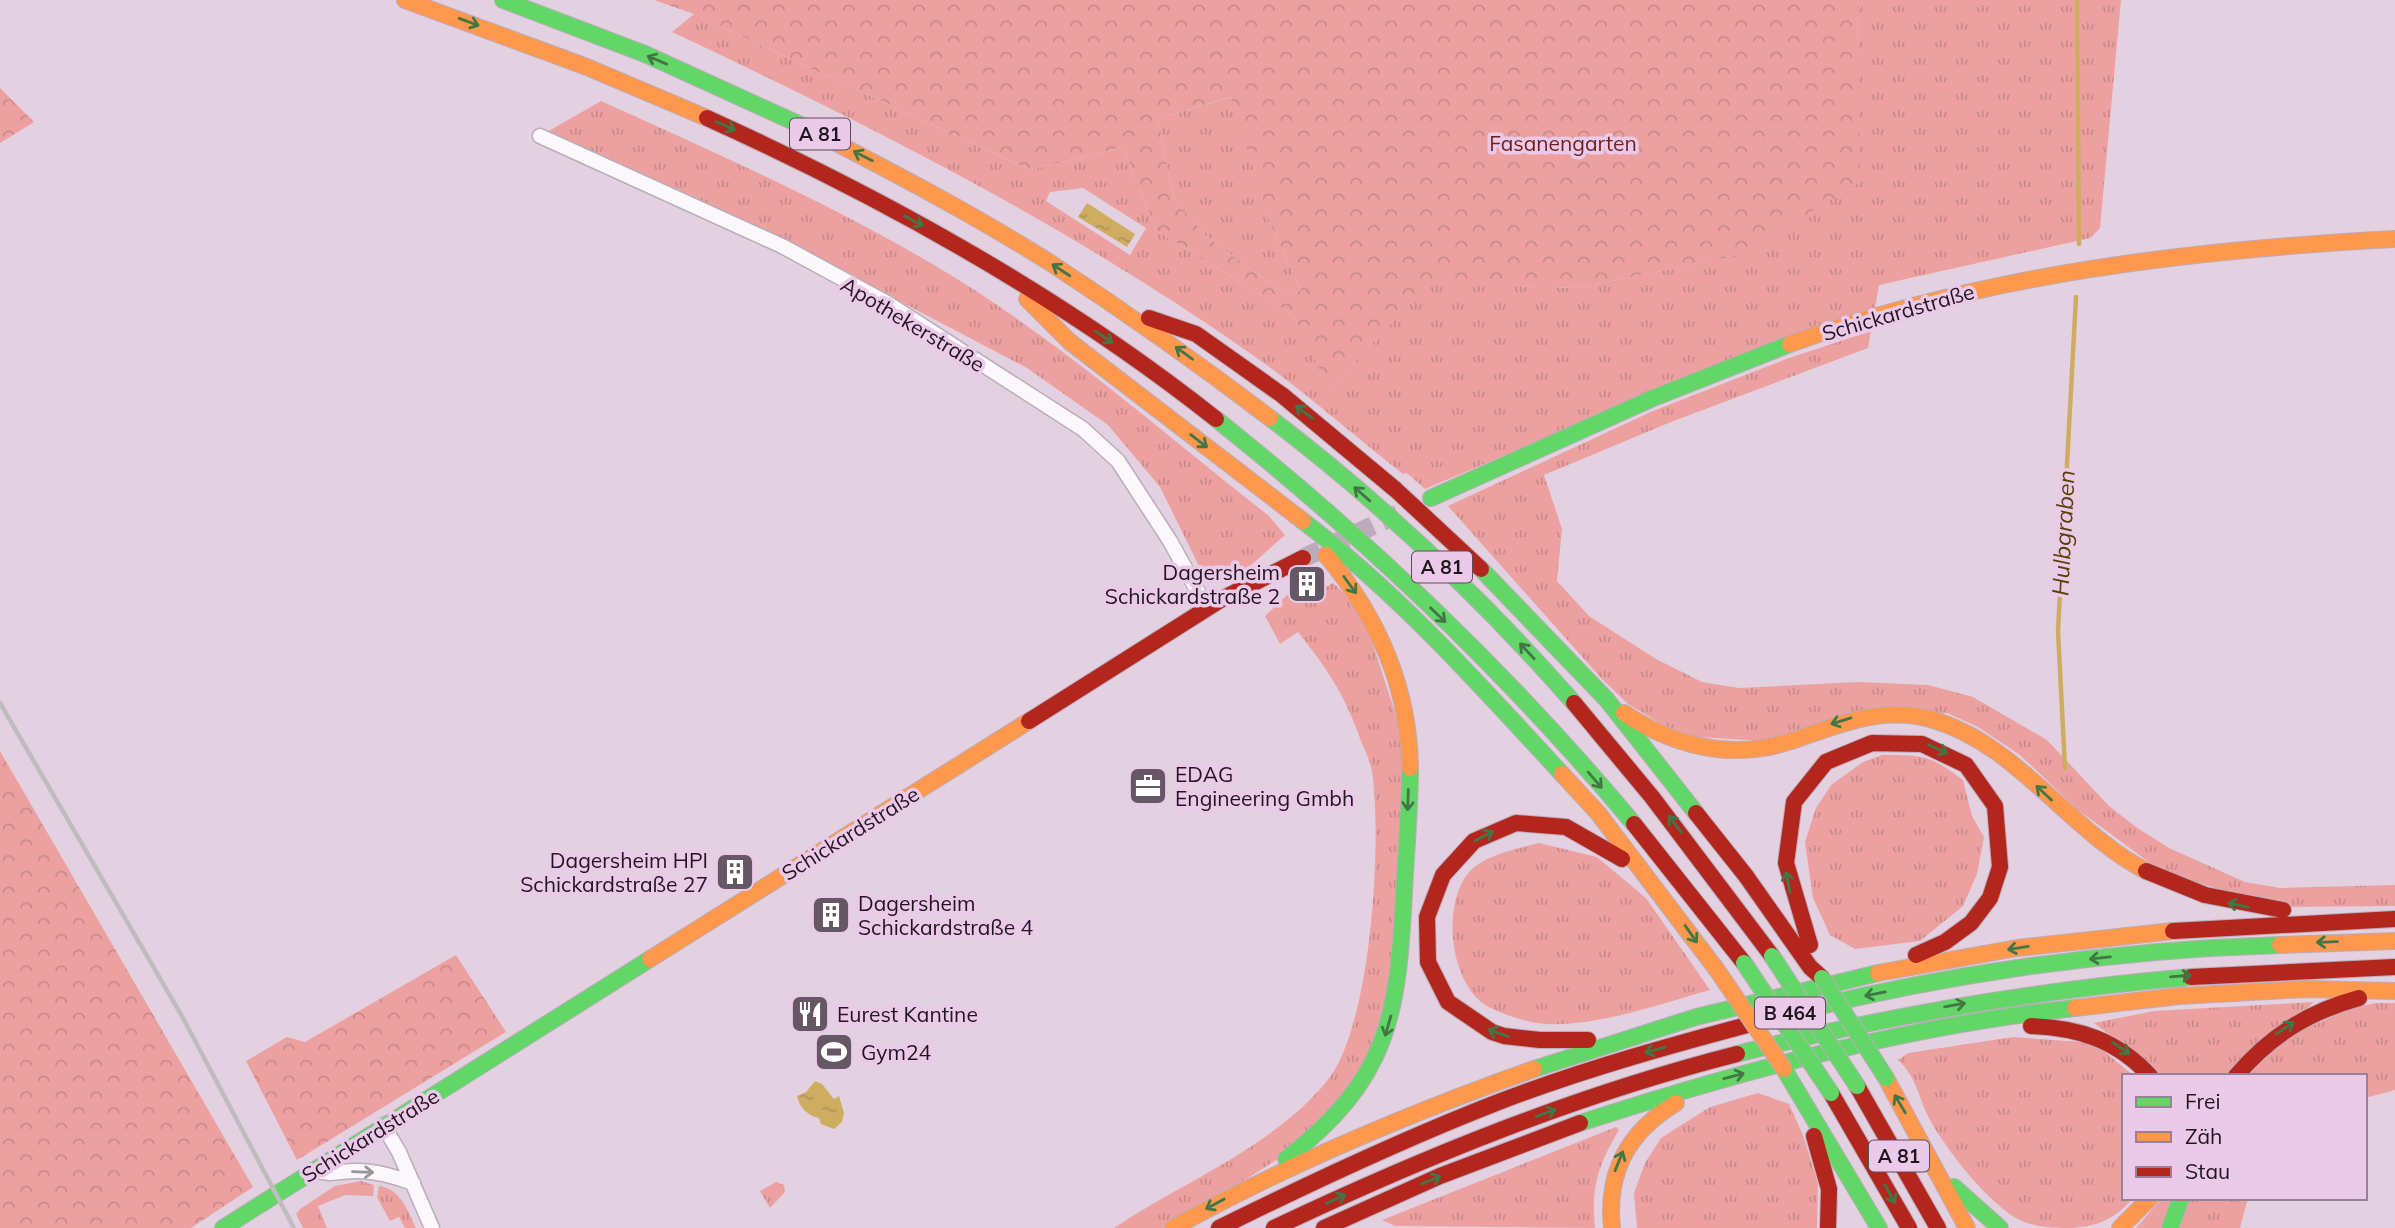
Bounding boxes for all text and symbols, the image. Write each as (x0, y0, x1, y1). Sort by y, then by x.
one-way arrow (458, 17, 480, 29)
one-way arrow (647, 53, 669, 66)
road number: A 81 (790, 118, 850, 150)
one-way arrow (715, 120, 736, 133)
park label: Fasanengarten (1489, 130, 1637, 156)
one-way arrow (853, 149, 874, 163)
one-way arrow (903, 215, 924, 228)
one-way arrow (1051, 262, 1071, 276)
street label: Apothekerstraße (836, 271, 990, 377)
street label: Schickardstraße (1819, 278, 1977, 346)
one-way arrow (1094, 330, 1113, 344)
one-way arrow (1175, 346, 1194, 360)
one-way arrow (1295, 405, 1314, 420)
one-way arrow (1189, 433, 1208, 448)
water label: Hulbgraben (2045, 469, 2081, 597)
one-way arrow (1354, 486, 1372, 502)
road number: A 81 (1412, 552, 1472, 582)
place label: Dagersheim Schickardstraße 2 (1105, 559, 1280, 609)
building icon: Dagersheim Schickardstraße 2 (1286, 563, 1328, 605)
one-way arrow (1343, 575, 1357, 594)
one-way arrow (1429, 606, 1446, 623)
one-way arrow (1519, 642, 1535, 660)
one-way arrow (1831, 716, 1853, 728)
one-way arrow (1927, 743, 1948, 756)
place label: EDAG Engineering Gmbh (1175, 761, 1354, 811)
office icon: EDAG Engineering Gmbh (1127, 765, 1169, 807)
one-way arrow (1587, 770, 1603, 788)
street label: Schickardstraße (776, 780, 924, 886)
one-way arrow (2036, 784, 2053, 801)
one-way arrow (1402, 788, 1415, 811)
one-way arrow (1668, 815, 1683, 834)
one-way arrow (1473, 829, 1494, 842)
place label: Dagersheim HPI Schickardstraße 27 (520, 847, 708, 897)
building icon: Dagersheim HPI Schickardstraße 27 (714, 851, 756, 893)
one-way arrow (1781, 871, 1795, 894)
place label: Dagersheim Schickardstraße 4 (858, 890, 1034, 940)
building icon: Dagersheim Schickardstraße 4 (810, 894, 852, 936)
one-way arrow (2227, 897, 2250, 911)
one-way arrow (1684, 923, 1698, 943)
one-way arrow (2316, 936, 2339, 949)
one-way arrow (2007, 941, 2030, 954)
one-way arrow (2089, 951, 2112, 964)
one-way arrow (2169, 969, 2191, 982)
one-way arrow (1864, 988, 1887, 1001)
restaurant icon: Eurest Kantine (789, 993, 831, 1035)
road number: B 464 (1755, 998, 1825, 1028)
one-way arrow (1943, 998, 1966, 1011)
place label: Eurest Kantine (837, 1001, 978, 1027)
one-way arrow (1380, 1014, 1393, 1036)
one-way arrow (2274, 1021, 2294, 1035)
one-way arrow (1487, 1026, 1509, 1038)
sports icon: Gym24 (813, 1031, 855, 1073)
place label: Gym24 (861, 1039, 932, 1065)
one-way arrow (2111, 1041, 2130, 1055)
one-way arrow (1644, 1044, 1666, 1057)
one-way arrow (1722, 1069, 1745, 1082)
legend (2122, 1074, 2367, 1200)
street label: Schickardstraße (296, 1082, 444, 1188)
text: Frei (2185, 1088, 2221, 1114)
one-way arrow (1892, 1094, 1906, 1114)
one-way arrow (1535, 1106, 1557, 1119)
text: Zäh (2185, 1123, 2222, 1149)
road number: A 81 (1869, 1140, 1929, 1172)
one-way arrow (1613, 1151, 1626, 1173)
text: Stau (2185, 1158, 2230, 1184)
one-way arrow (351, 1166, 374, 1179)
one-way arrow (1420, 1173, 1441, 1186)
one-way arrow (1884, 1183, 1897, 1204)
one-way arrow (1325, 1192, 1346, 1205)
one-way arrow (1205, 1197, 1225, 1211)

